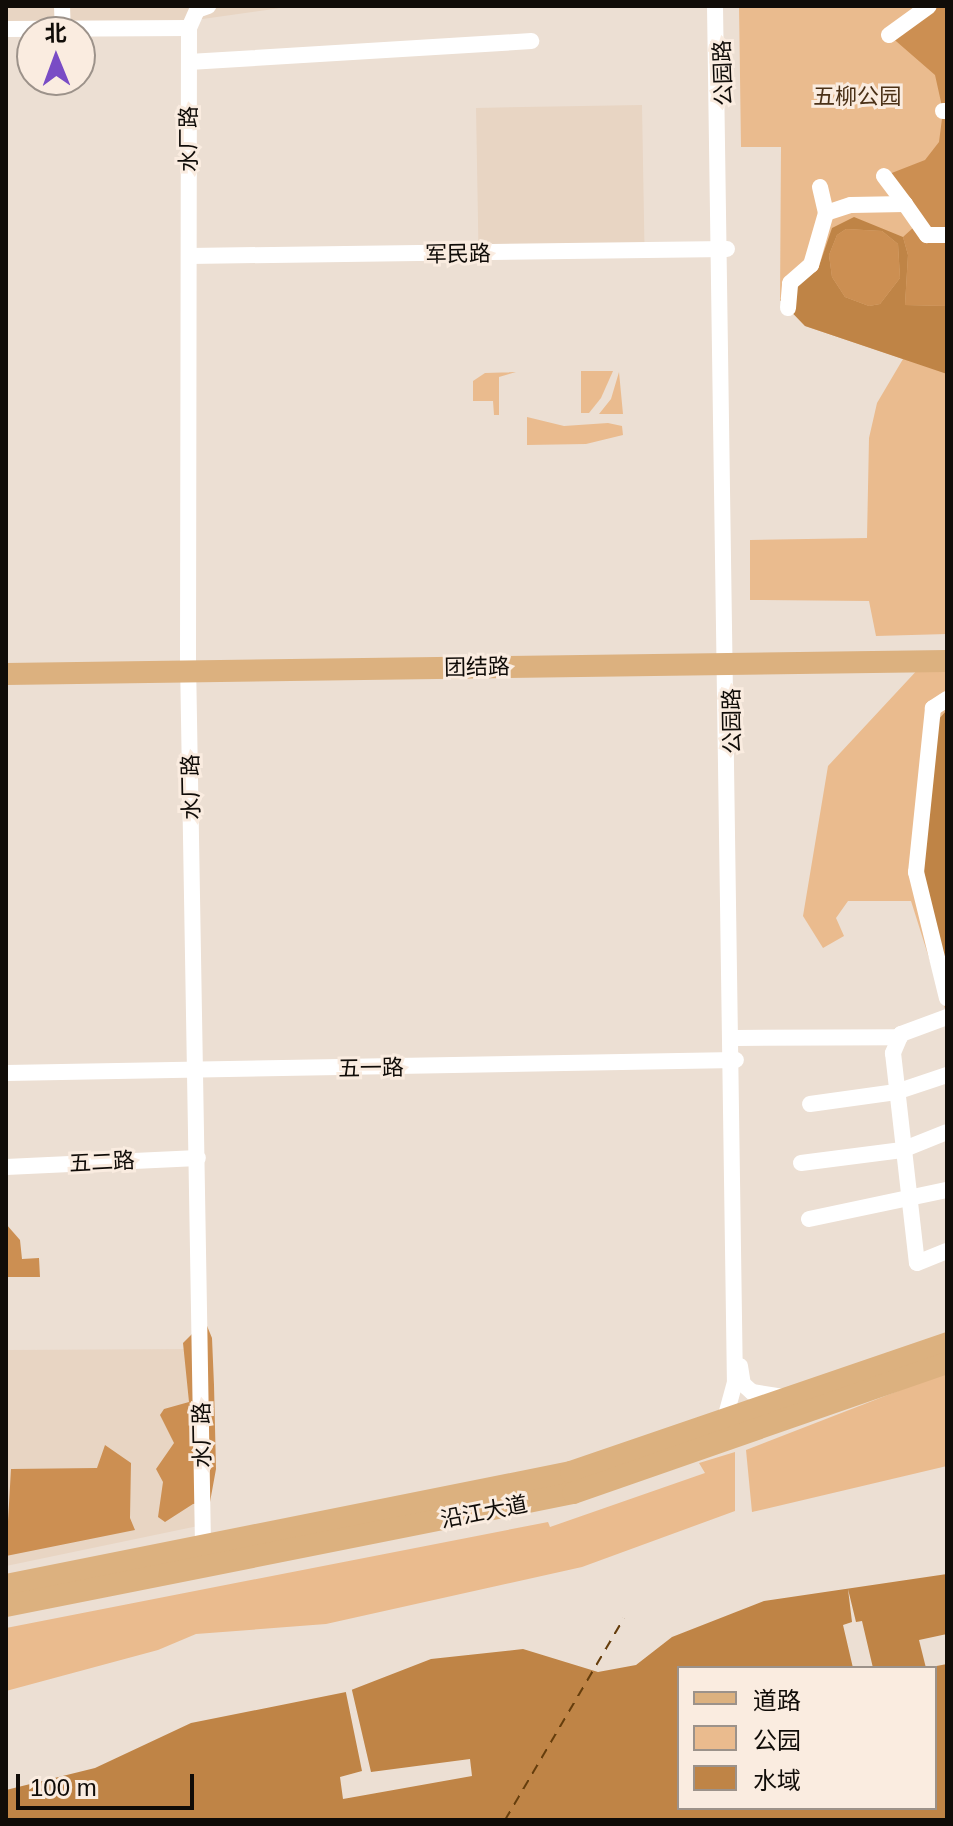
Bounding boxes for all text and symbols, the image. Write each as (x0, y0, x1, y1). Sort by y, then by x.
north arrow (16, 16, 96, 96)
text: 北 (44, 21, 67, 46)
street label: 公园路 (709, 40, 737, 106)
park label: 五柳公园 (813, 84, 901, 110)
street label: 水厂路 (176, 106, 202, 172)
street label: 军民路 (425, 240, 491, 268)
street label: 团结路 (444, 653, 510, 681)
street label: 公园路 (718, 688, 746, 754)
street label: 水厂路 (177, 754, 205, 820)
street label: 五一路 (338, 1054, 404, 1082)
street label: 五二路 (68, 1147, 136, 1177)
street label: 水厂路 (188, 1402, 216, 1468)
street label: 沿江大道 (438, 1491, 530, 1533)
legend (677, 1666, 937, 1810)
text: 道路 (753, 1687, 801, 1714)
text: 公园 (753, 1727, 801, 1754)
scale bar (20, 1758, 198, 1808)
text: 水域 (753, 1767, 801, 1794)
text: 100 m (30, 1774, 97, 1801)

